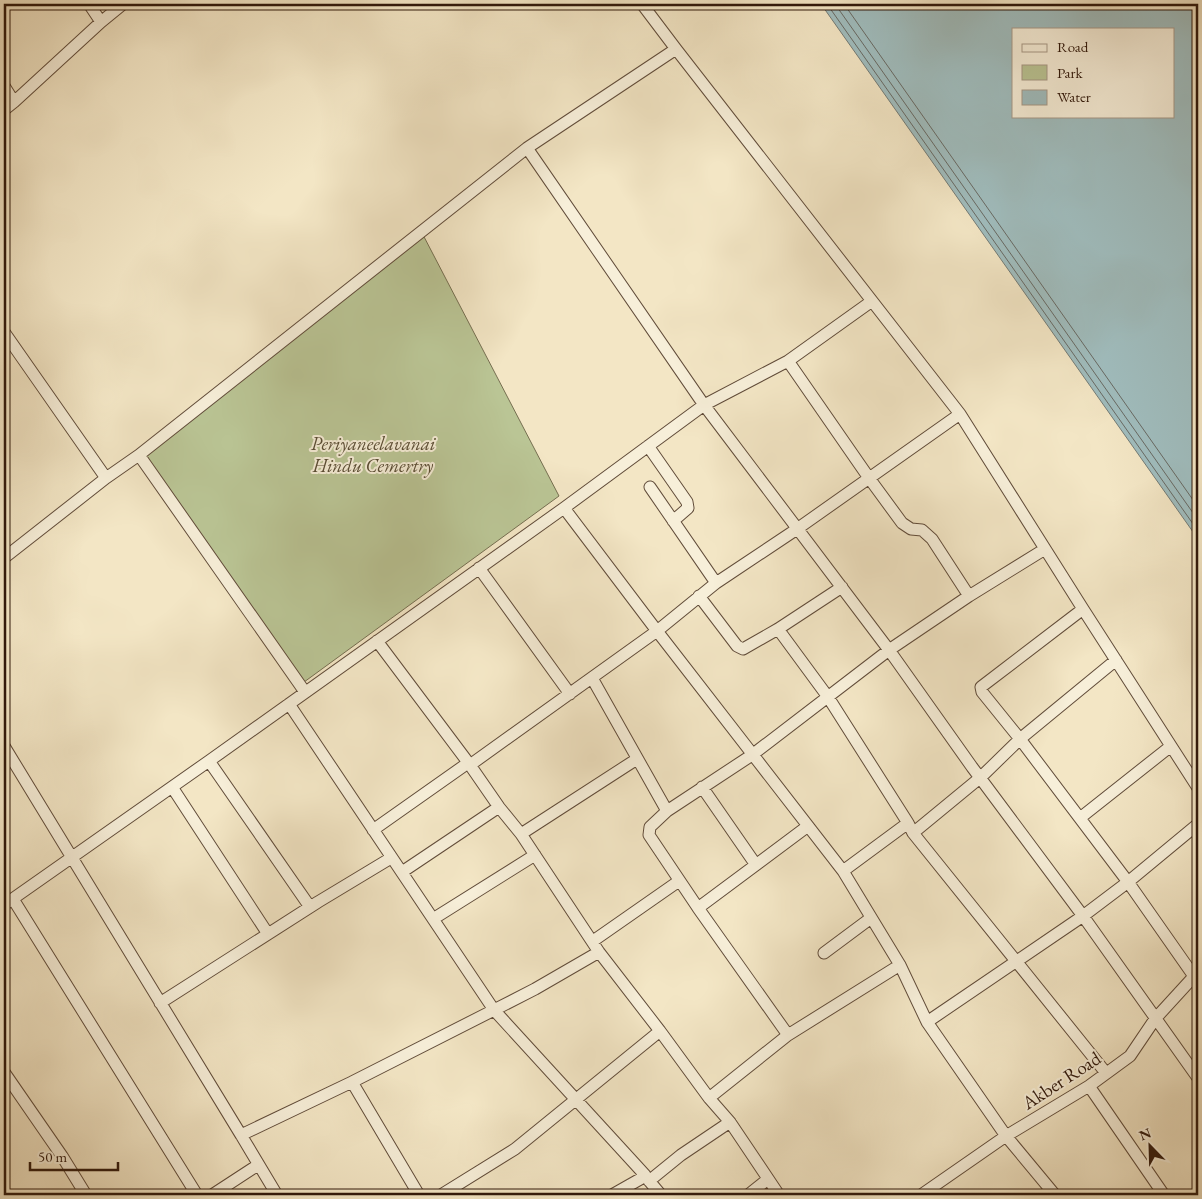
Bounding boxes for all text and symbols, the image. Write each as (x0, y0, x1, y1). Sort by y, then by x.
legend (1012, 28, 1174, 118)
text: Road (1057, 37, 1089, 56)
text: Park (1057, 63, 1084, 82)
text: Water (1057, 87, 1091, 106)
park label: Periyaneelavanai Hindu Cemertry (311, 431, 437, 478)
street label: Akber Road (1016, 1045, 1106, 1116)
north arrow (1124, 1122, 1174, 1172)
text: N (1136, 1123, 1154, 1145)
scale bar (30, 1139, 118, 1171)
text: 50 m (38, 1147, 67, 1166)

